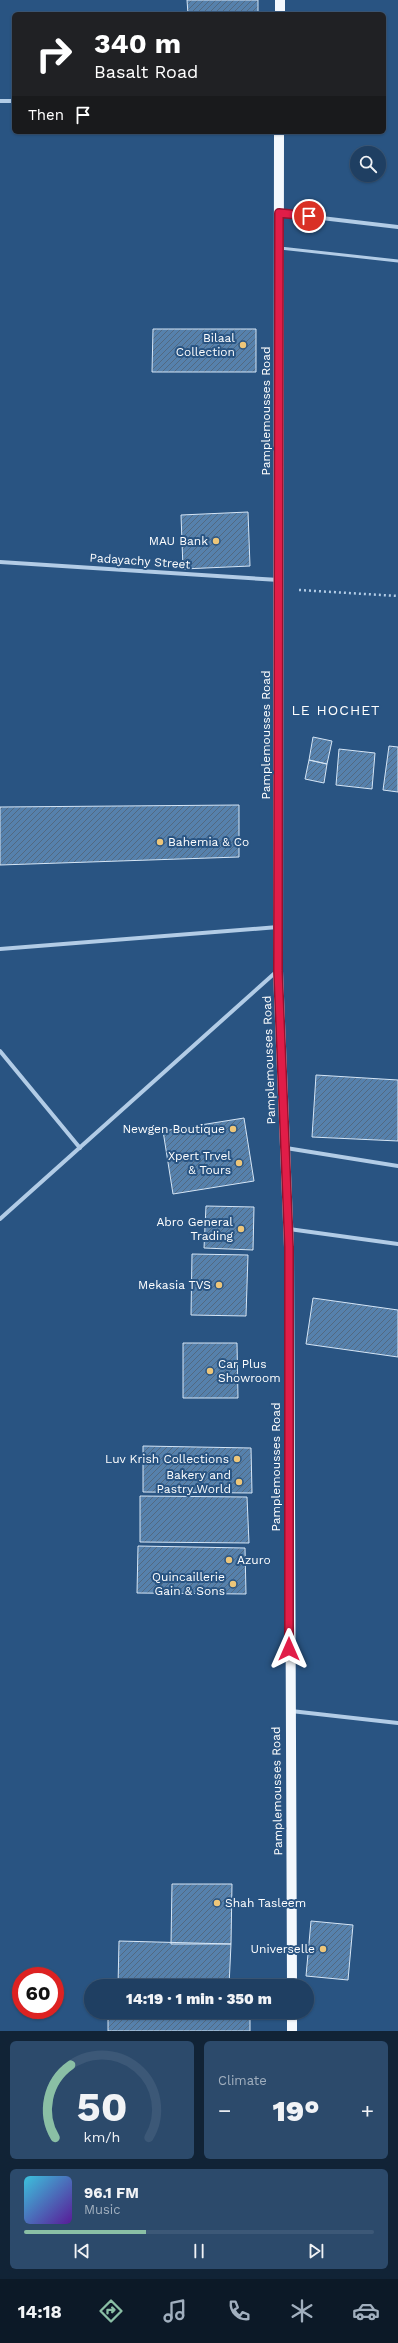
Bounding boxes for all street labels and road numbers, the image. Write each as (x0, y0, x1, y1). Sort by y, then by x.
street label: Pamplemousses Road (259, 347, 273, 476)
street label: Padayachy Street (89, 550, 191, 572)
street label: Pamplemousses Road (259, 671, 273, 800)
street label: Pamplemousses Road (260, 995, 278, 1125)
street label: Pamplemousses Road (269, 1403, 283, 1532)
street label: Pamplemousses Road (269, 1726, 285, 1856)

